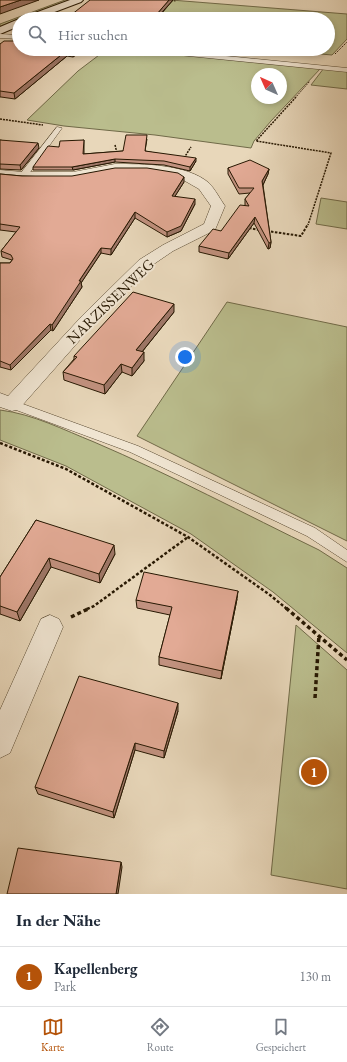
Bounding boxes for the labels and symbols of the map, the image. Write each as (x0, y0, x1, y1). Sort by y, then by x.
north arrow (251, 68, 287, 104)
street label: NARZISSENWEG (62, 254, 158, 348)
your location (175, 347, 195, 367)
pin: 1 (301, 757, 327, 787)

